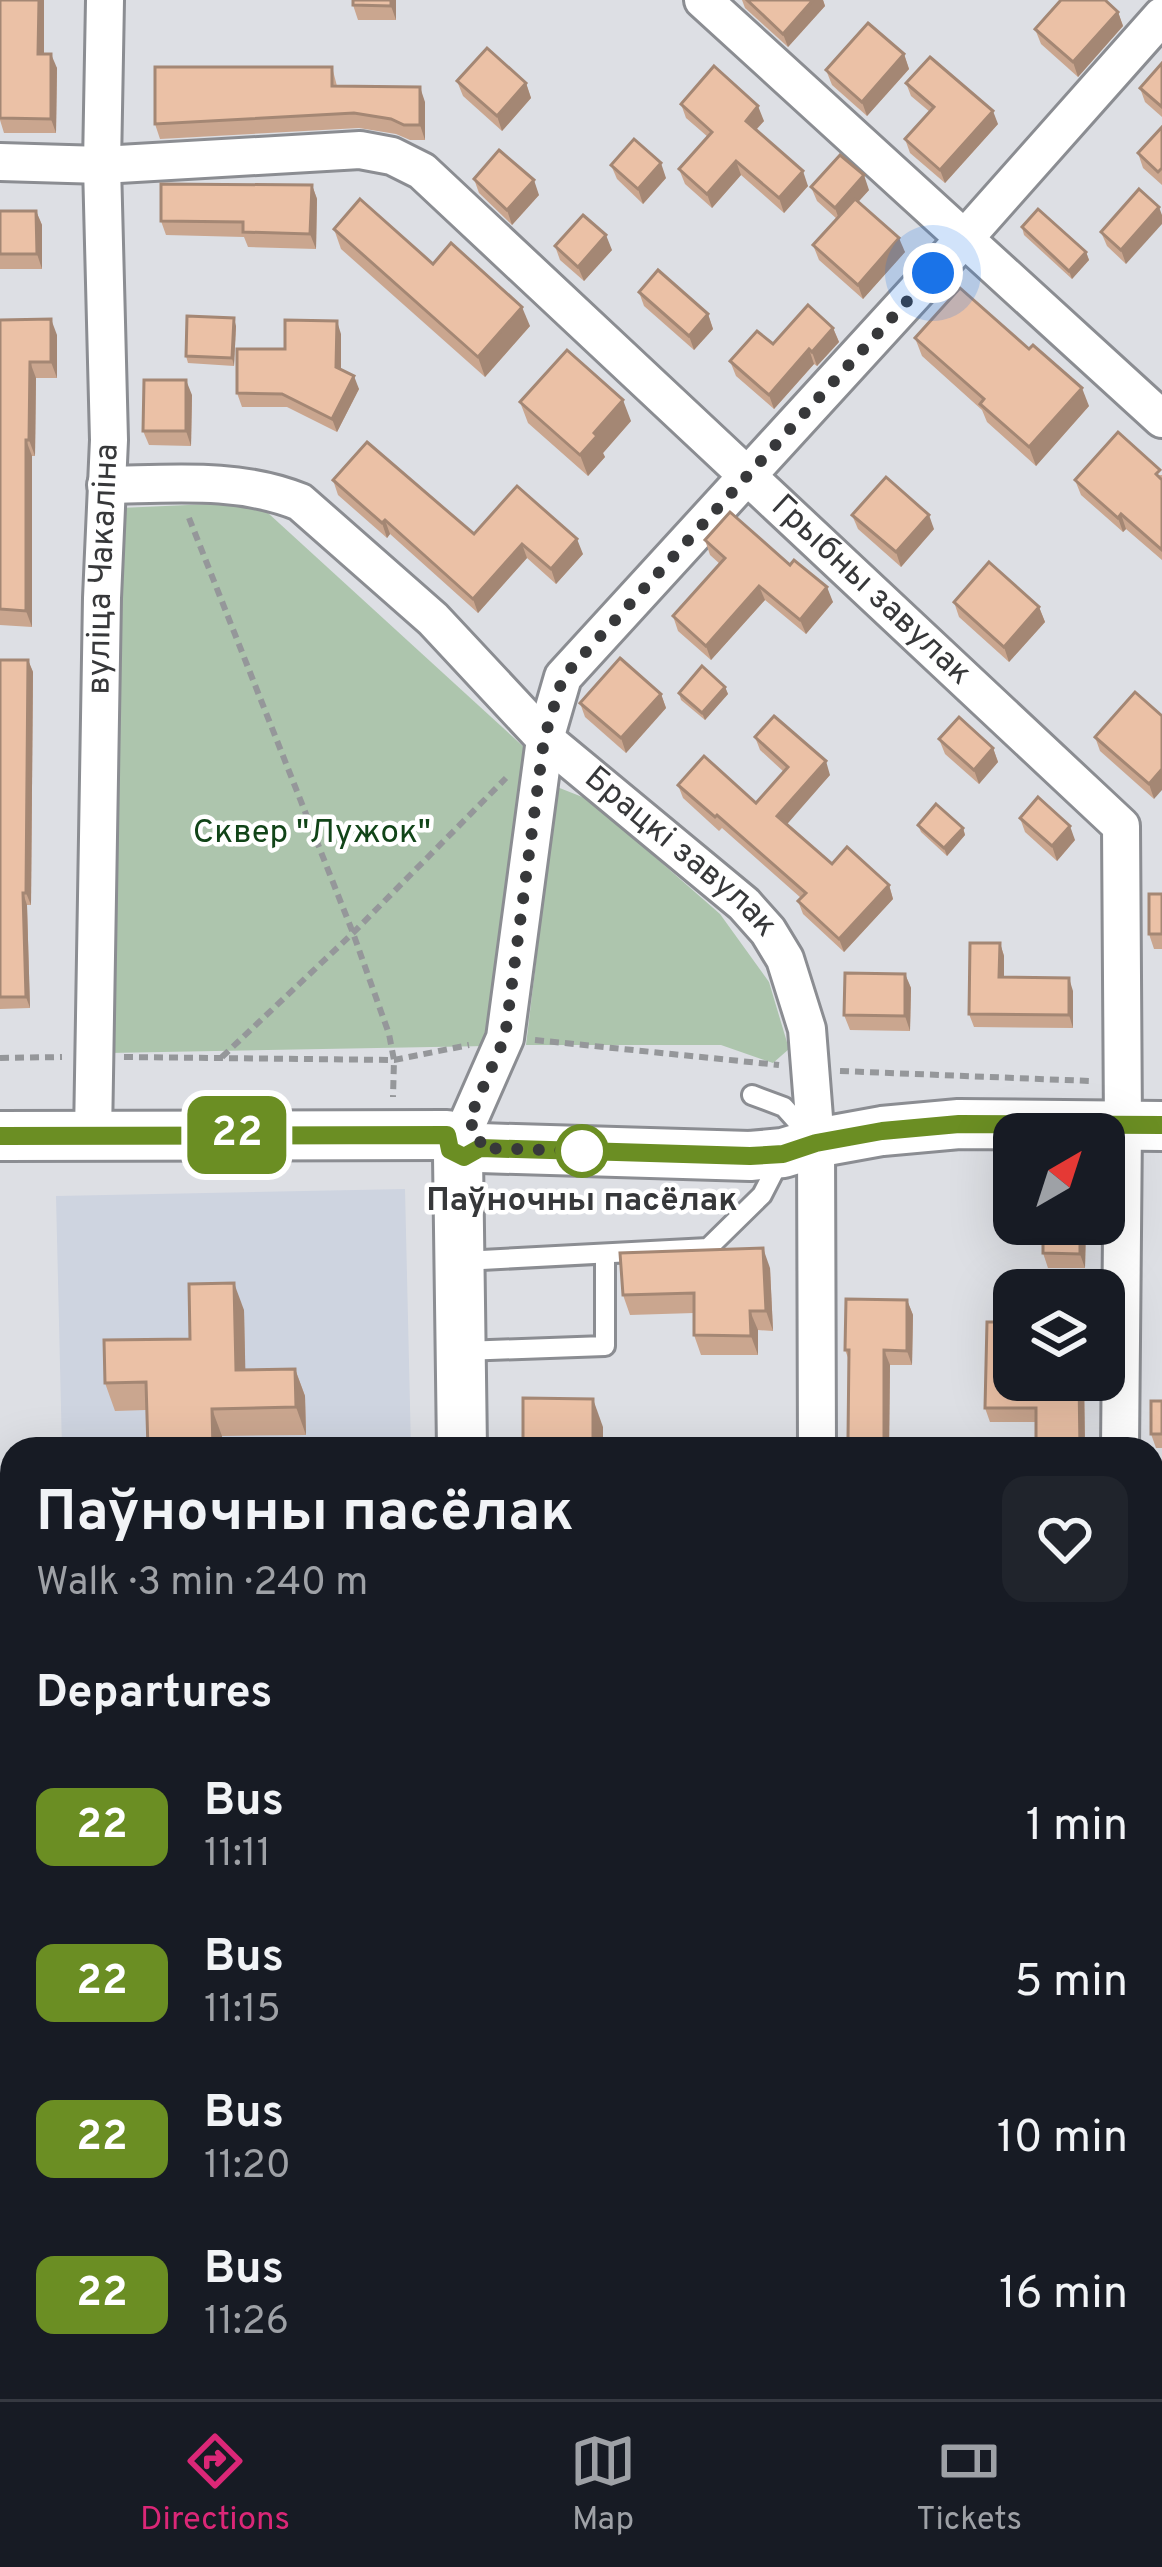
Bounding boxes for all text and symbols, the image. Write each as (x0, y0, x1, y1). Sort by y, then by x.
your location (903, 243, 963, 303)
street label: вуліца Чакаліна (79, 443, 130, 695)
street label: Грыбны завулак (761, 487, 980, 695)
street label: Брацкі завулак (575, 758, 785, 947)
park label: Сквер "Лужок" (193, 813, 431, 855)
line badge: 22 (183, 1096, 291, 1174)
text: 22 (211, 1108, 263, 1161)
north arrow (993, 1113, 1125, 1245)
map controls (993, 1113, 1125, 1401)
marker: Паўночны пасёлак (557, 1126, 607, 1176)
place label: Паўночны пасёлак (426, 1181, 738, 1223)
button: layers (993, 1269, 1125, 1401)
button: heart (1002, 1476, 1128, 1602)
text: Паўночны пасёлак (36, 1479, 574, 1551)
text: Walk · 3 min · 240 m (36, 1560, 368, 1609)
text: Departures (36, 1666, 272, 1723)
text: Bus (204, 1774, 284, 1831)
text: 1 min (1026, 1799, 1128, 1856)
text: 22 (76, 1800, 128, 1853)
text: 11:11 (204, 1831, 271, 1880)
text: Bus (204, 1930, 284, 1987)
text: 5 min (1015, 1955, 1128, 2012)
text: 22 (76, 1956, 128, 2009)
text: 11:15 (204, 1987, 281, 2036)
text: Bus (204, 2086, 284, 2143)
text: 10 min (997, 2111, 1128, 2168)
text: 22 (76, 2112, 128, 2165)
text: 11:20 (204, 2143, 291, 2192)
text: Bus (204, 2242, 284, 2299)
text: 16 min (999, 2267, 1128, 2324)
text: 22 (76, 2268, 128, 2321)
text: 11:26 (204, 2299, 289, 2348)
tab: Directions (140, 2428, 290, 2542)
tab: Map (570, 2428, 636, 2542)
tab: Tickets (916, 2428, 1022, 2542)

